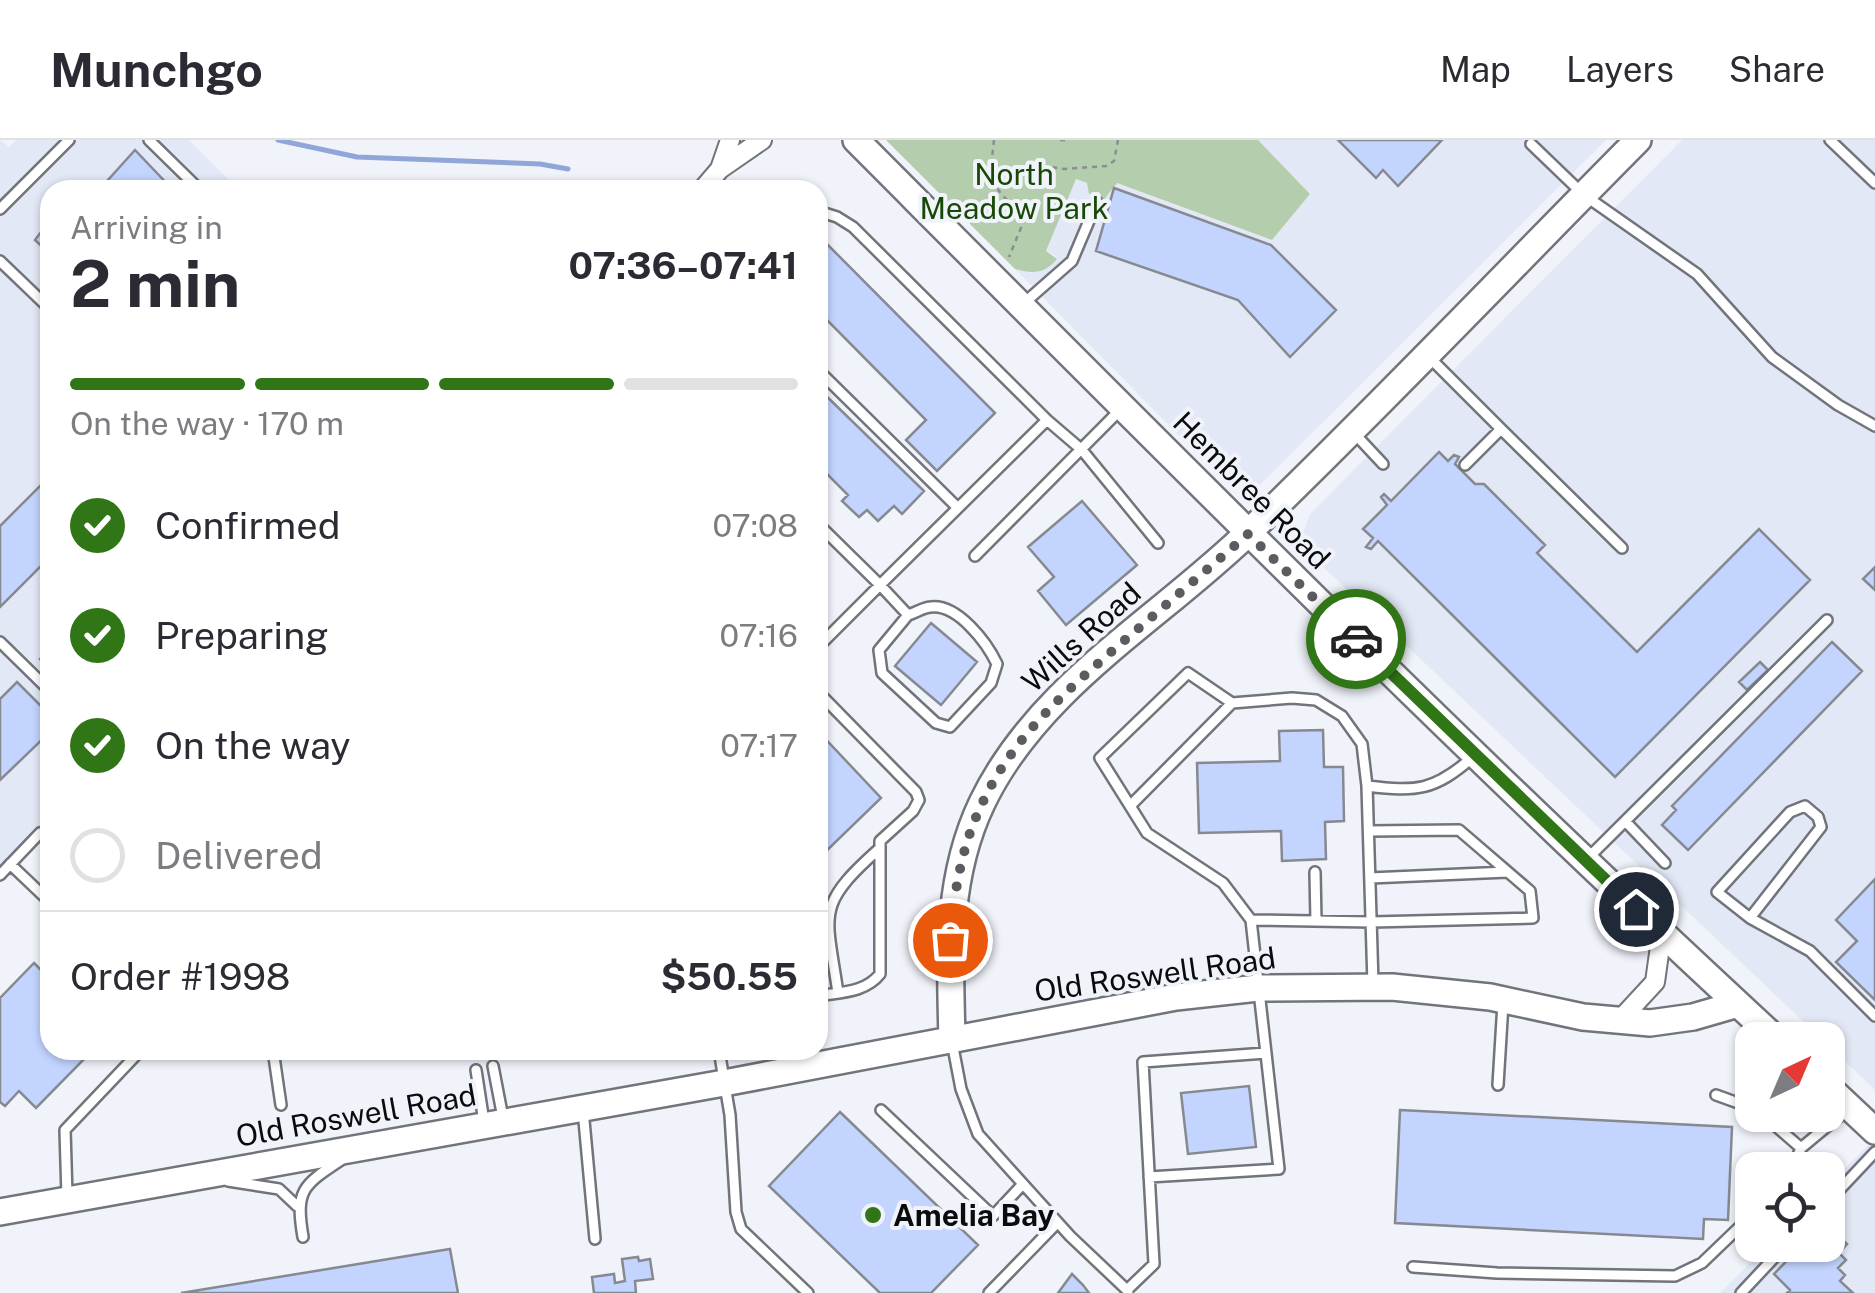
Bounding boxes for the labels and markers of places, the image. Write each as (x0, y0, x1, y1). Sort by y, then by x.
pin (1594, 867, 1679, 952)
pin (908, 898, 993, 983)
place label: Amelia Bay (893, 1197, 1054, 1233)
marker: Amelia Bay (862, 1204, 884, 1226)

